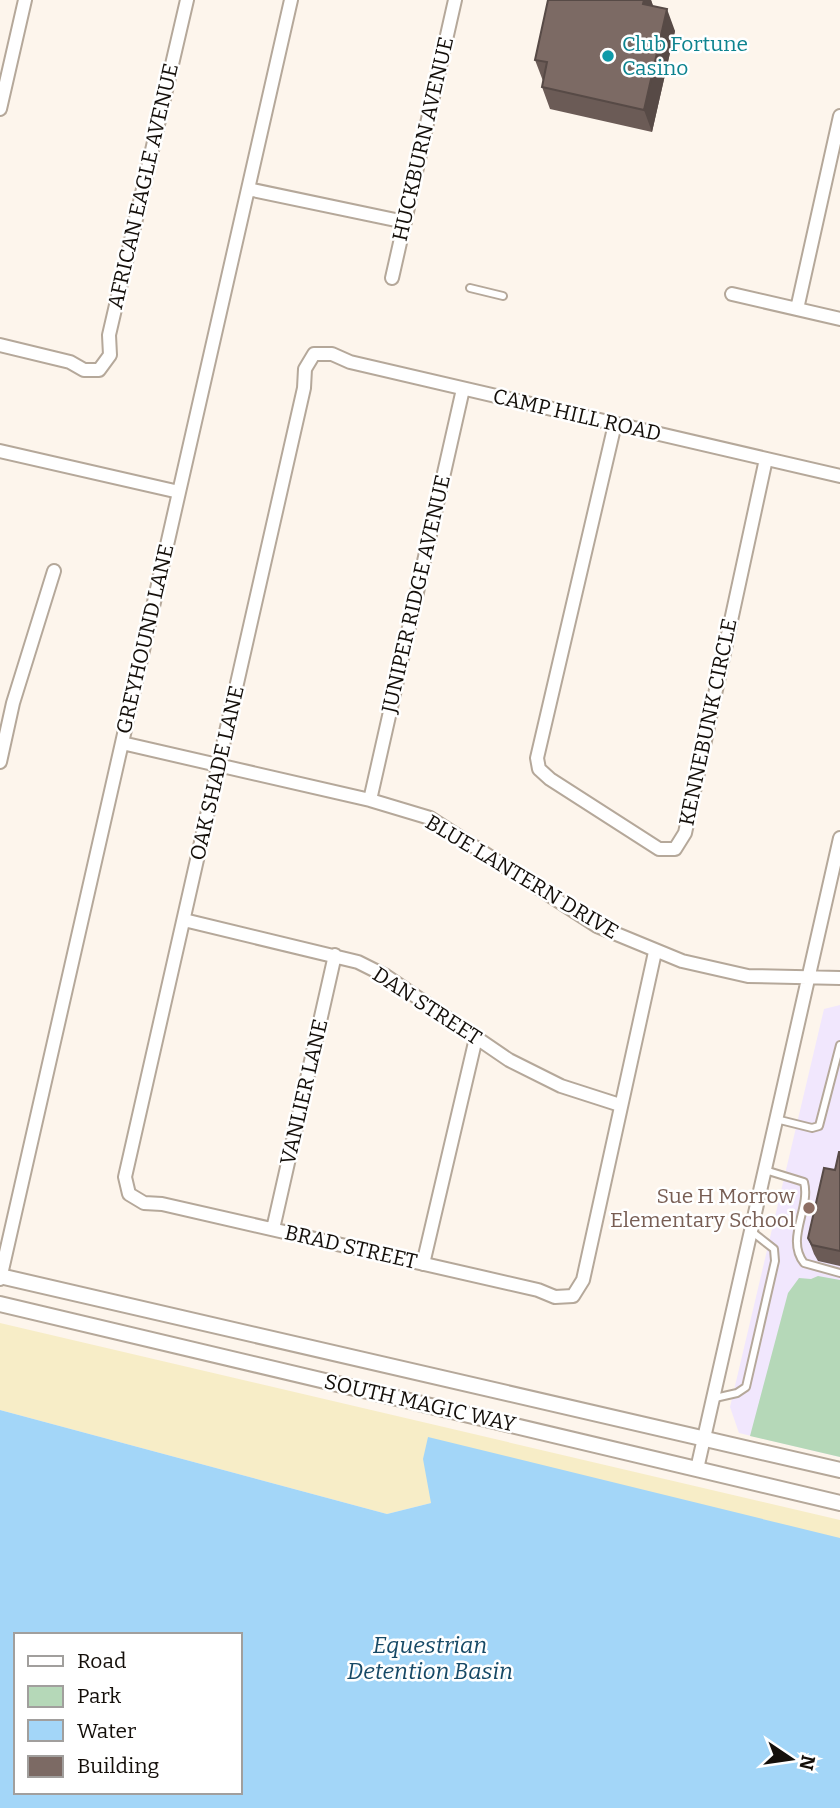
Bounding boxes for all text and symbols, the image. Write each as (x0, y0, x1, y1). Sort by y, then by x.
place label: Club Fortune Casino (622, 31, 748, 81)
street label: HUCKBURN AVENUE (387, 34, 459, 244)
marker: Club Fortune Casino (600, 48, 616, 64)
street label: AFRICAN EAGLE AVENUE (102, 61, 184, 311)
street label: CAMP HILL ROAD (490, 383, 664, 447)
street label: JUNIPER RIDGE AVENUE (376, 472, 456, 717)
street label: GREYHOUND LANE (111, 542, 179, 736)
street label: KENNEBUNK CIRCLE (673, 616, 743, 828)
street label: OAK SHADE LANE (184, 683, 250, 863)
street label: BLUE LANTERN DRIVE (421, 809, 623, 945)
street label: DAN STREET (368, 961, 486, 1051)
street label: VANLIER LANE (275, 1017, 333, 1167)
place label: Sue H Morrow Elementary School (610, 1183, 795, 1233)
marker: Sue H Morrow Elementary School (801, 1200, 817, 1216)
street label: BRAD STREET (282, 1219, 420, 1275)
street label: SOUTH MAGIC WAY (322, 1368, 519, 1438)
water label: Equestrian Detention Basin (347, 1631, 513, 1685)
legend (14, 1633, 242, 1794)
text: Road (77, 1648, 126, 1674)
text: Park (77, 1683, 121, 1709)
text: Water (77, 1718, 136, 1744)
north arrow (756, 1724, 826, 1794)
text: Building (77, 1753, 160, 1779)
text: N (794, 1753, 820, 1773)

